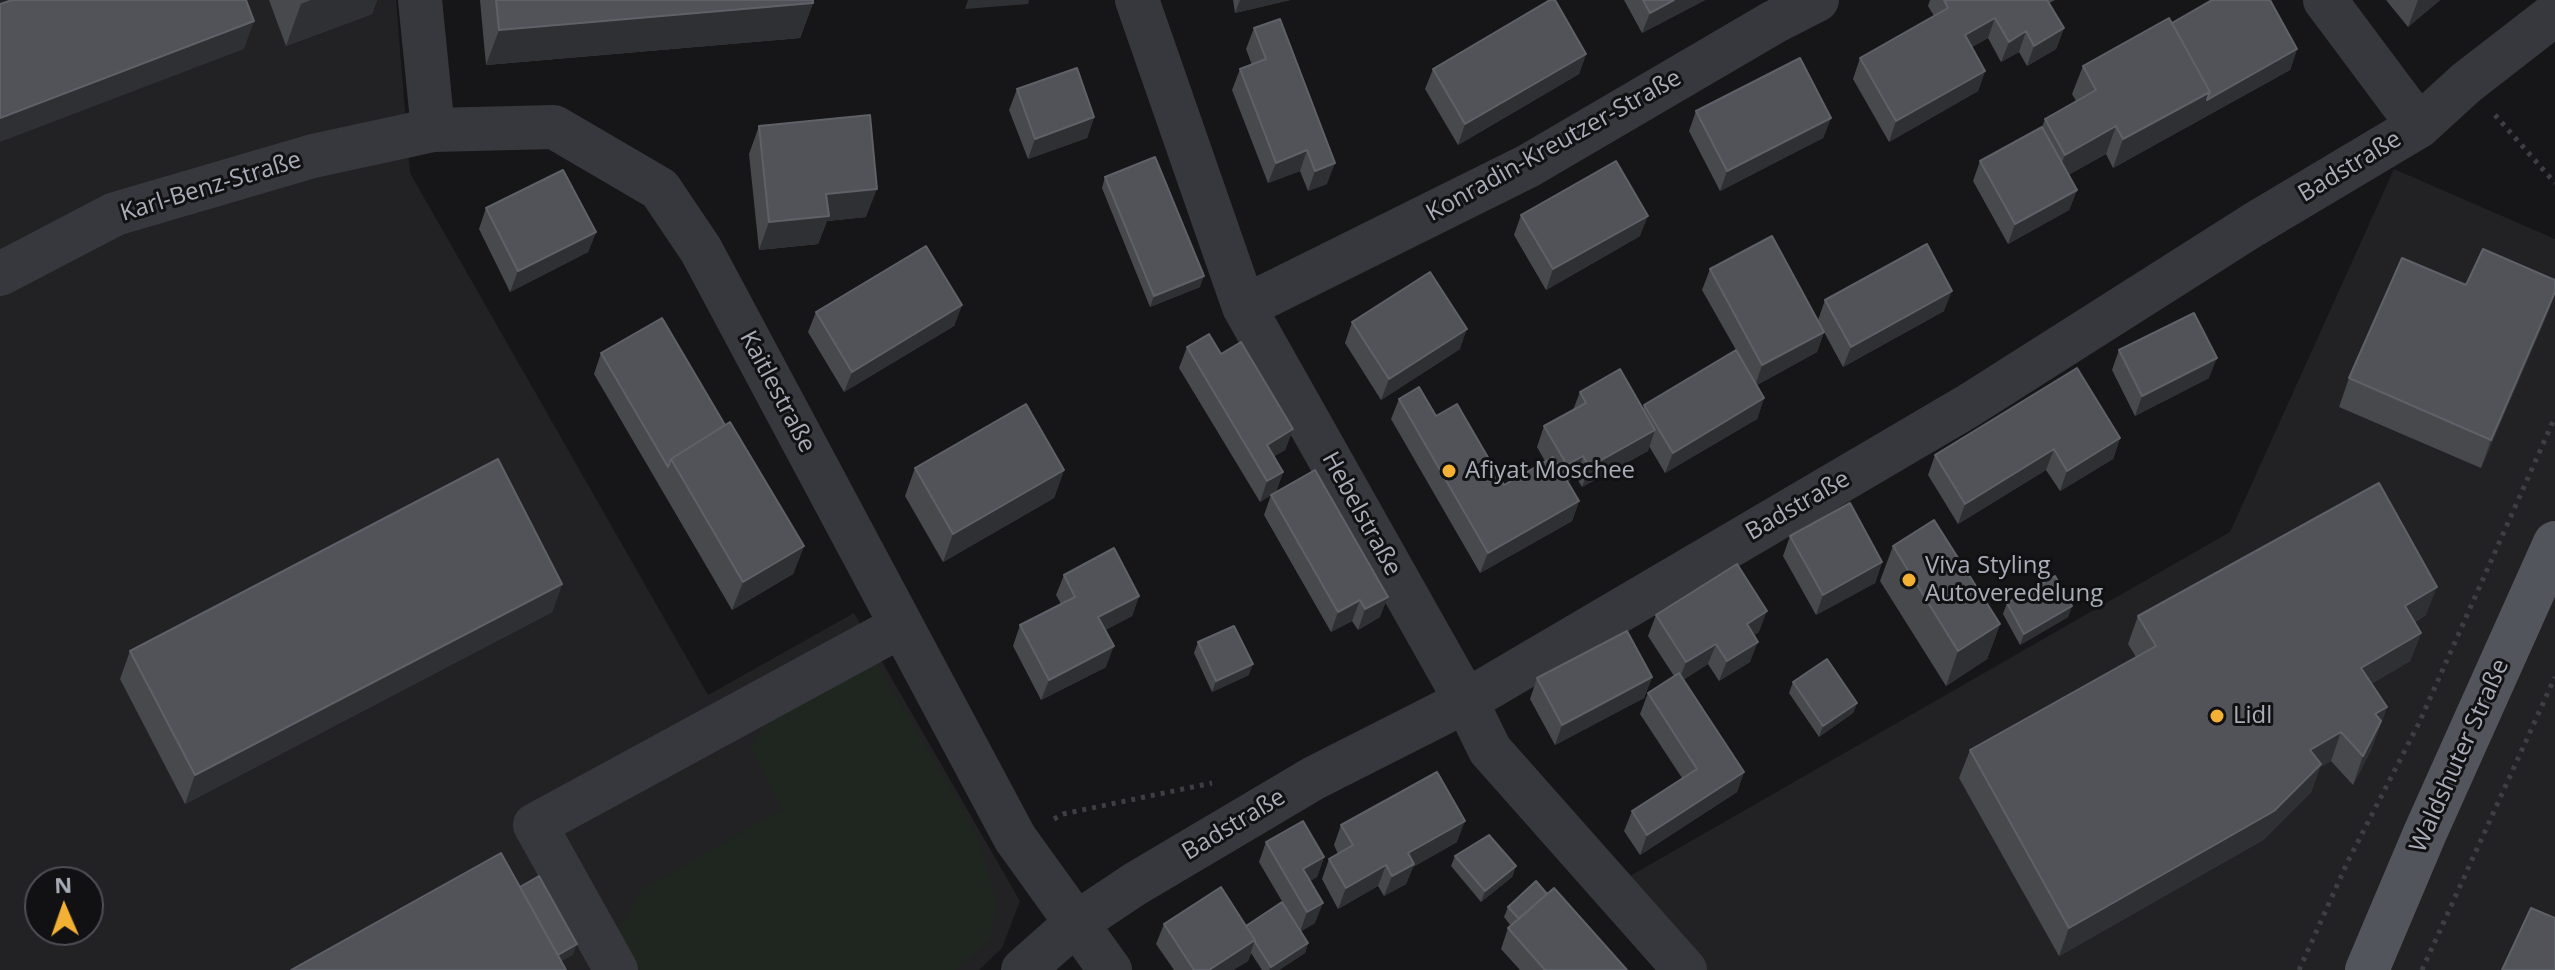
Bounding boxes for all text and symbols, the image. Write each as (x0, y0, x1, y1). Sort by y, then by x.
street label: Konradin-Kreutzer-Straße (1422, 64, 1686, 228)
street label: Badstraße (2293, 125, 2407, 209)
street label: Karl-Benz-Straße (117, 146, 305, 228)
street label: Kaitlestraße (733, 326, 821, 458)
street label: Hebelstraße (1315, 447, 1407, 581)
place label: Afiyat Moschee (1465, 457, 1635, 485)
marker: Afiyat Moschee (1440, 462, 1458, 480)
street label: Badstraße (1741, 465, 1855, 547)
place label: Viva Styling Autoveredelung (1925, 552, 2103, 608)
marker: Viva Styling Autoveredelung (1900, 571, 1918, 589)
street label: Waldshuter Straße (2404, 655, 2516, 857)
place label: Lidl (2233, 702, 2272, 730)
marker: Lidl (2208, 707, 2226, 725)
street label: Badstraße (1177, 783, 1291, 867)
north arrow (24, 866, 104, 946)
text: N (54, 869, 73, 899)

